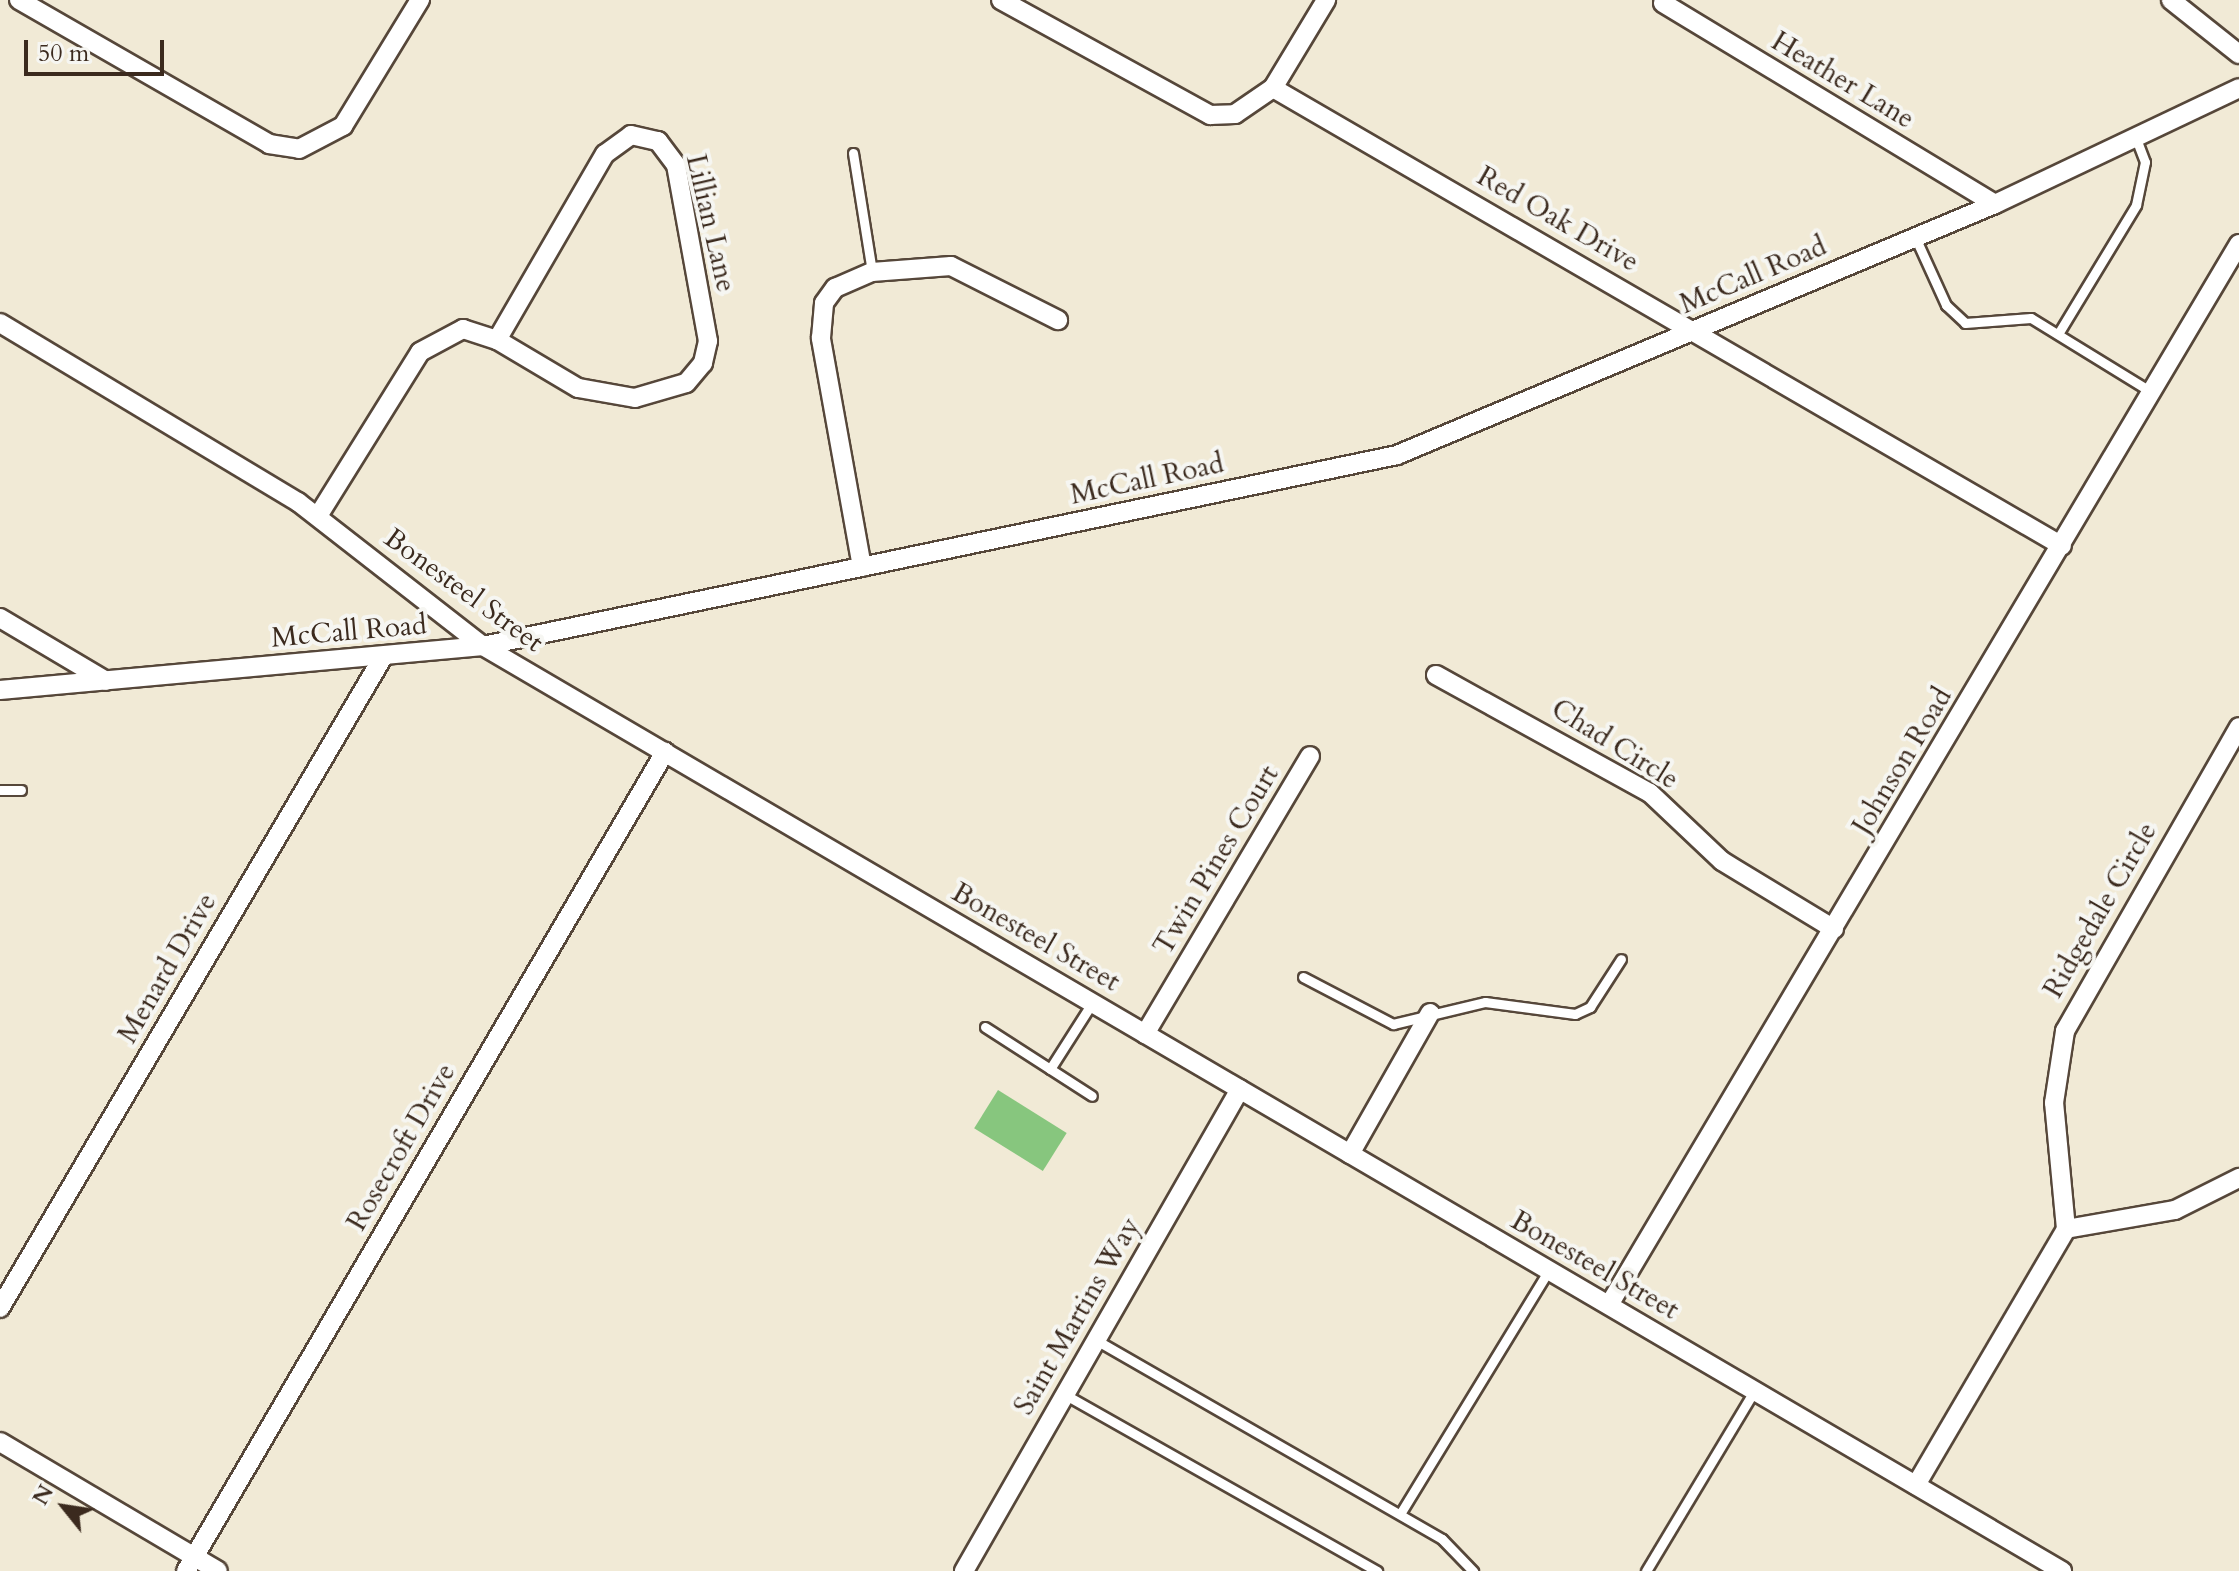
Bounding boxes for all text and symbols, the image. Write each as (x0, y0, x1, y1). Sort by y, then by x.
scale bar (28, 24, 168, 74)
street label: Heather Lane (1766, 24, 1920, 136)
text: 50 m (38, 37, 89, 70)
street label: Lillian Lane (679, 151, 743, 295)
street label: Red Oak Drive (1471, 159, 1645, 279)
street label: McCall Road (1675, 229, 1831, 321)
street label: McCall Road (1067, 446, 1227, 512)
street label: Bonesteel Street (378, 521, 550, 659)
street label: McCall Road (270, 607, 428, 655)
street label: Johnson Road (1845, 681, 1959, 841)
street label: Chad Circle (1545, 692, 1685, 796)
street label: Twin Pines Court (1146, 759, 1286, 961)
street label: Ridgedale Circle (2036, 816, 2164, 1004)
street label: Bonesteel Street (946, 875, 1126, 999)
street label: Menard Drive (111, 887, 223, 1049)
street label: Rosecroft Drive (340, 1057, 462, 1237)
street label: Bonesteel Street (1505, 1203, 1685, 1327)
street label: Saint Martins Way (1007, 1211, 1147, 1421)
north arrow (24, 1467, 104, 1547)
text: N (25, 1479, 61, 1511)

